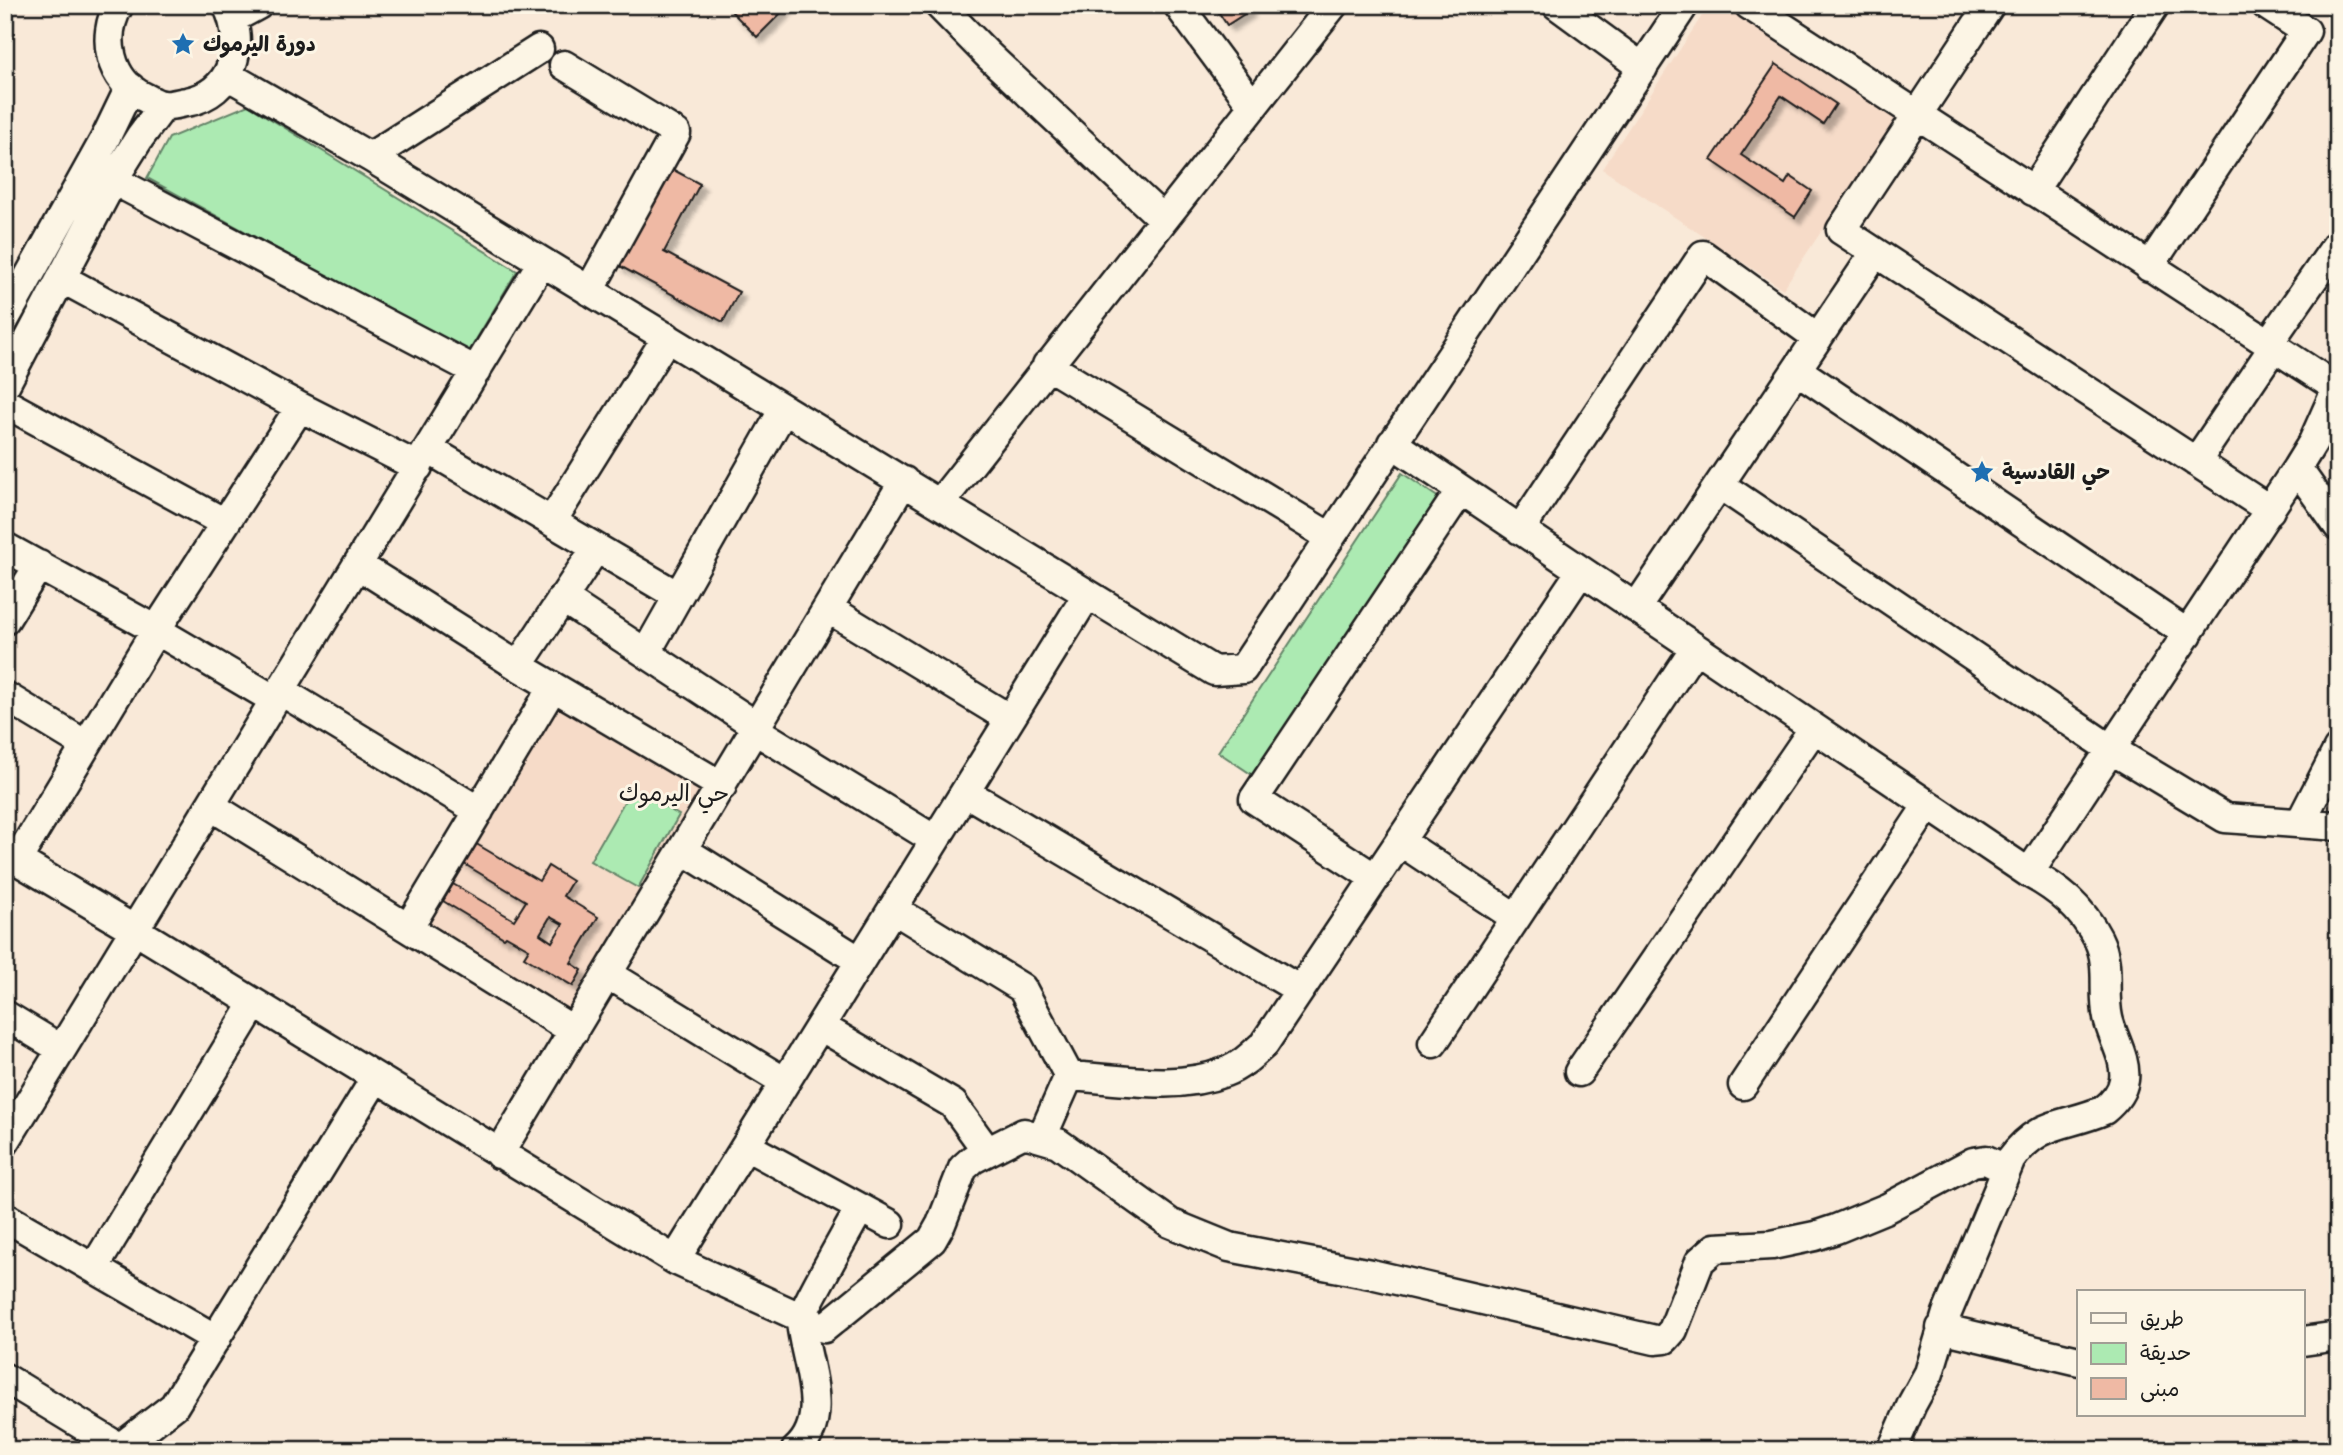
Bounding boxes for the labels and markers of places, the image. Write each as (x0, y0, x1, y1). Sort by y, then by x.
place label: دورة اليرموك (203, 26, 316, 58)
place icon: دورة اليرموك (169, 30, 197, 58)
place label: حي القادسية (2002, 454, 2110, 491)
place icon: حي القادسية (1968, 458, 1996, 486)

